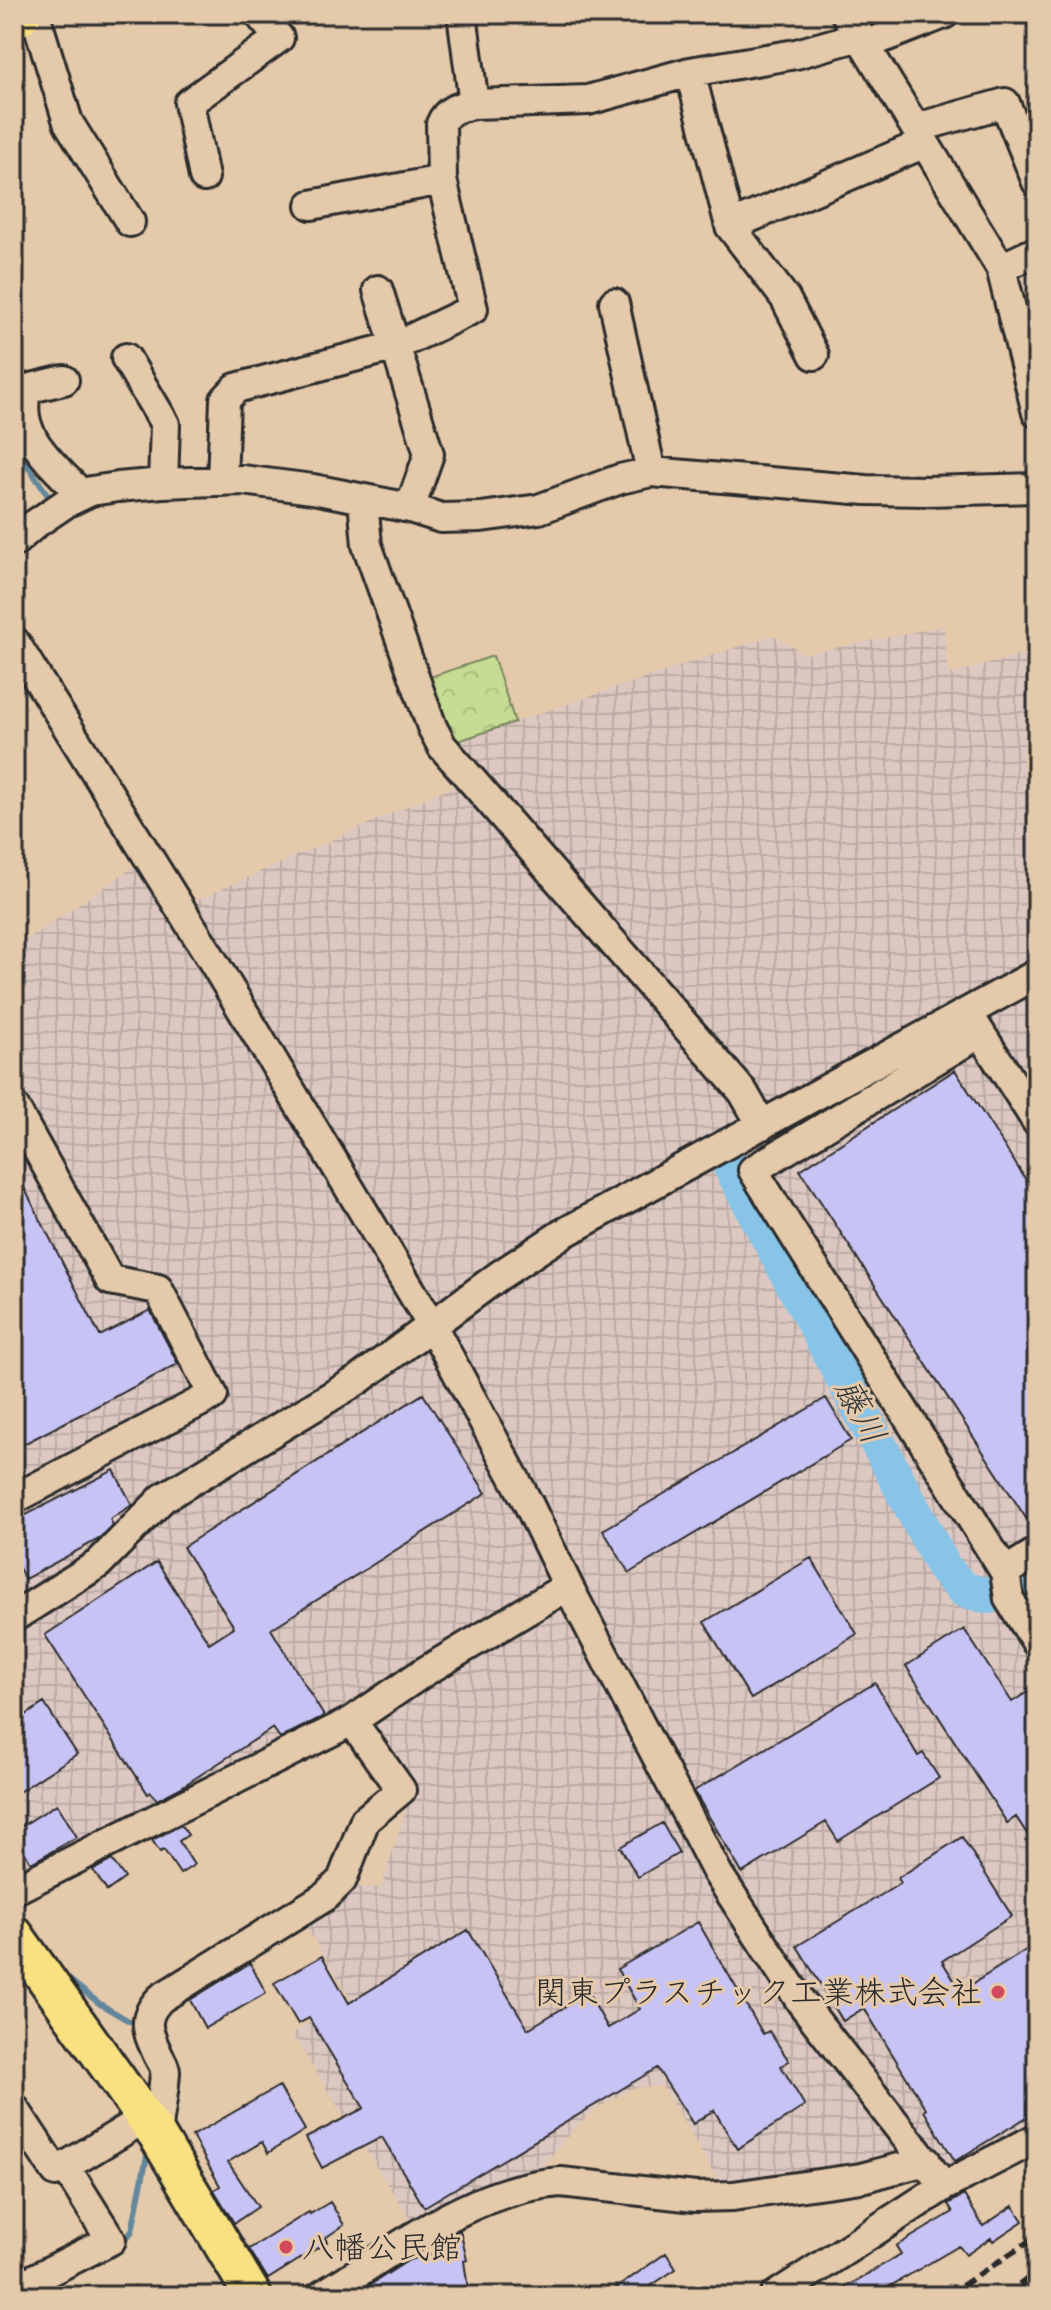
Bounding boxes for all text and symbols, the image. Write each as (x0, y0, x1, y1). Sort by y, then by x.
water label: 藤川 (819, 1371, 896, 1455)
place label: 関東プラスチック工業株式会社 (535, 1972, 982, 2019)
marker: 関東プラスチック工業株式会社 (989, 1983, 1007, 2001)
place label: 八幡公民館 (302, 2227, 462, 2274)
marker: 八幡公民館 (277, 2238, 295, 2256)

